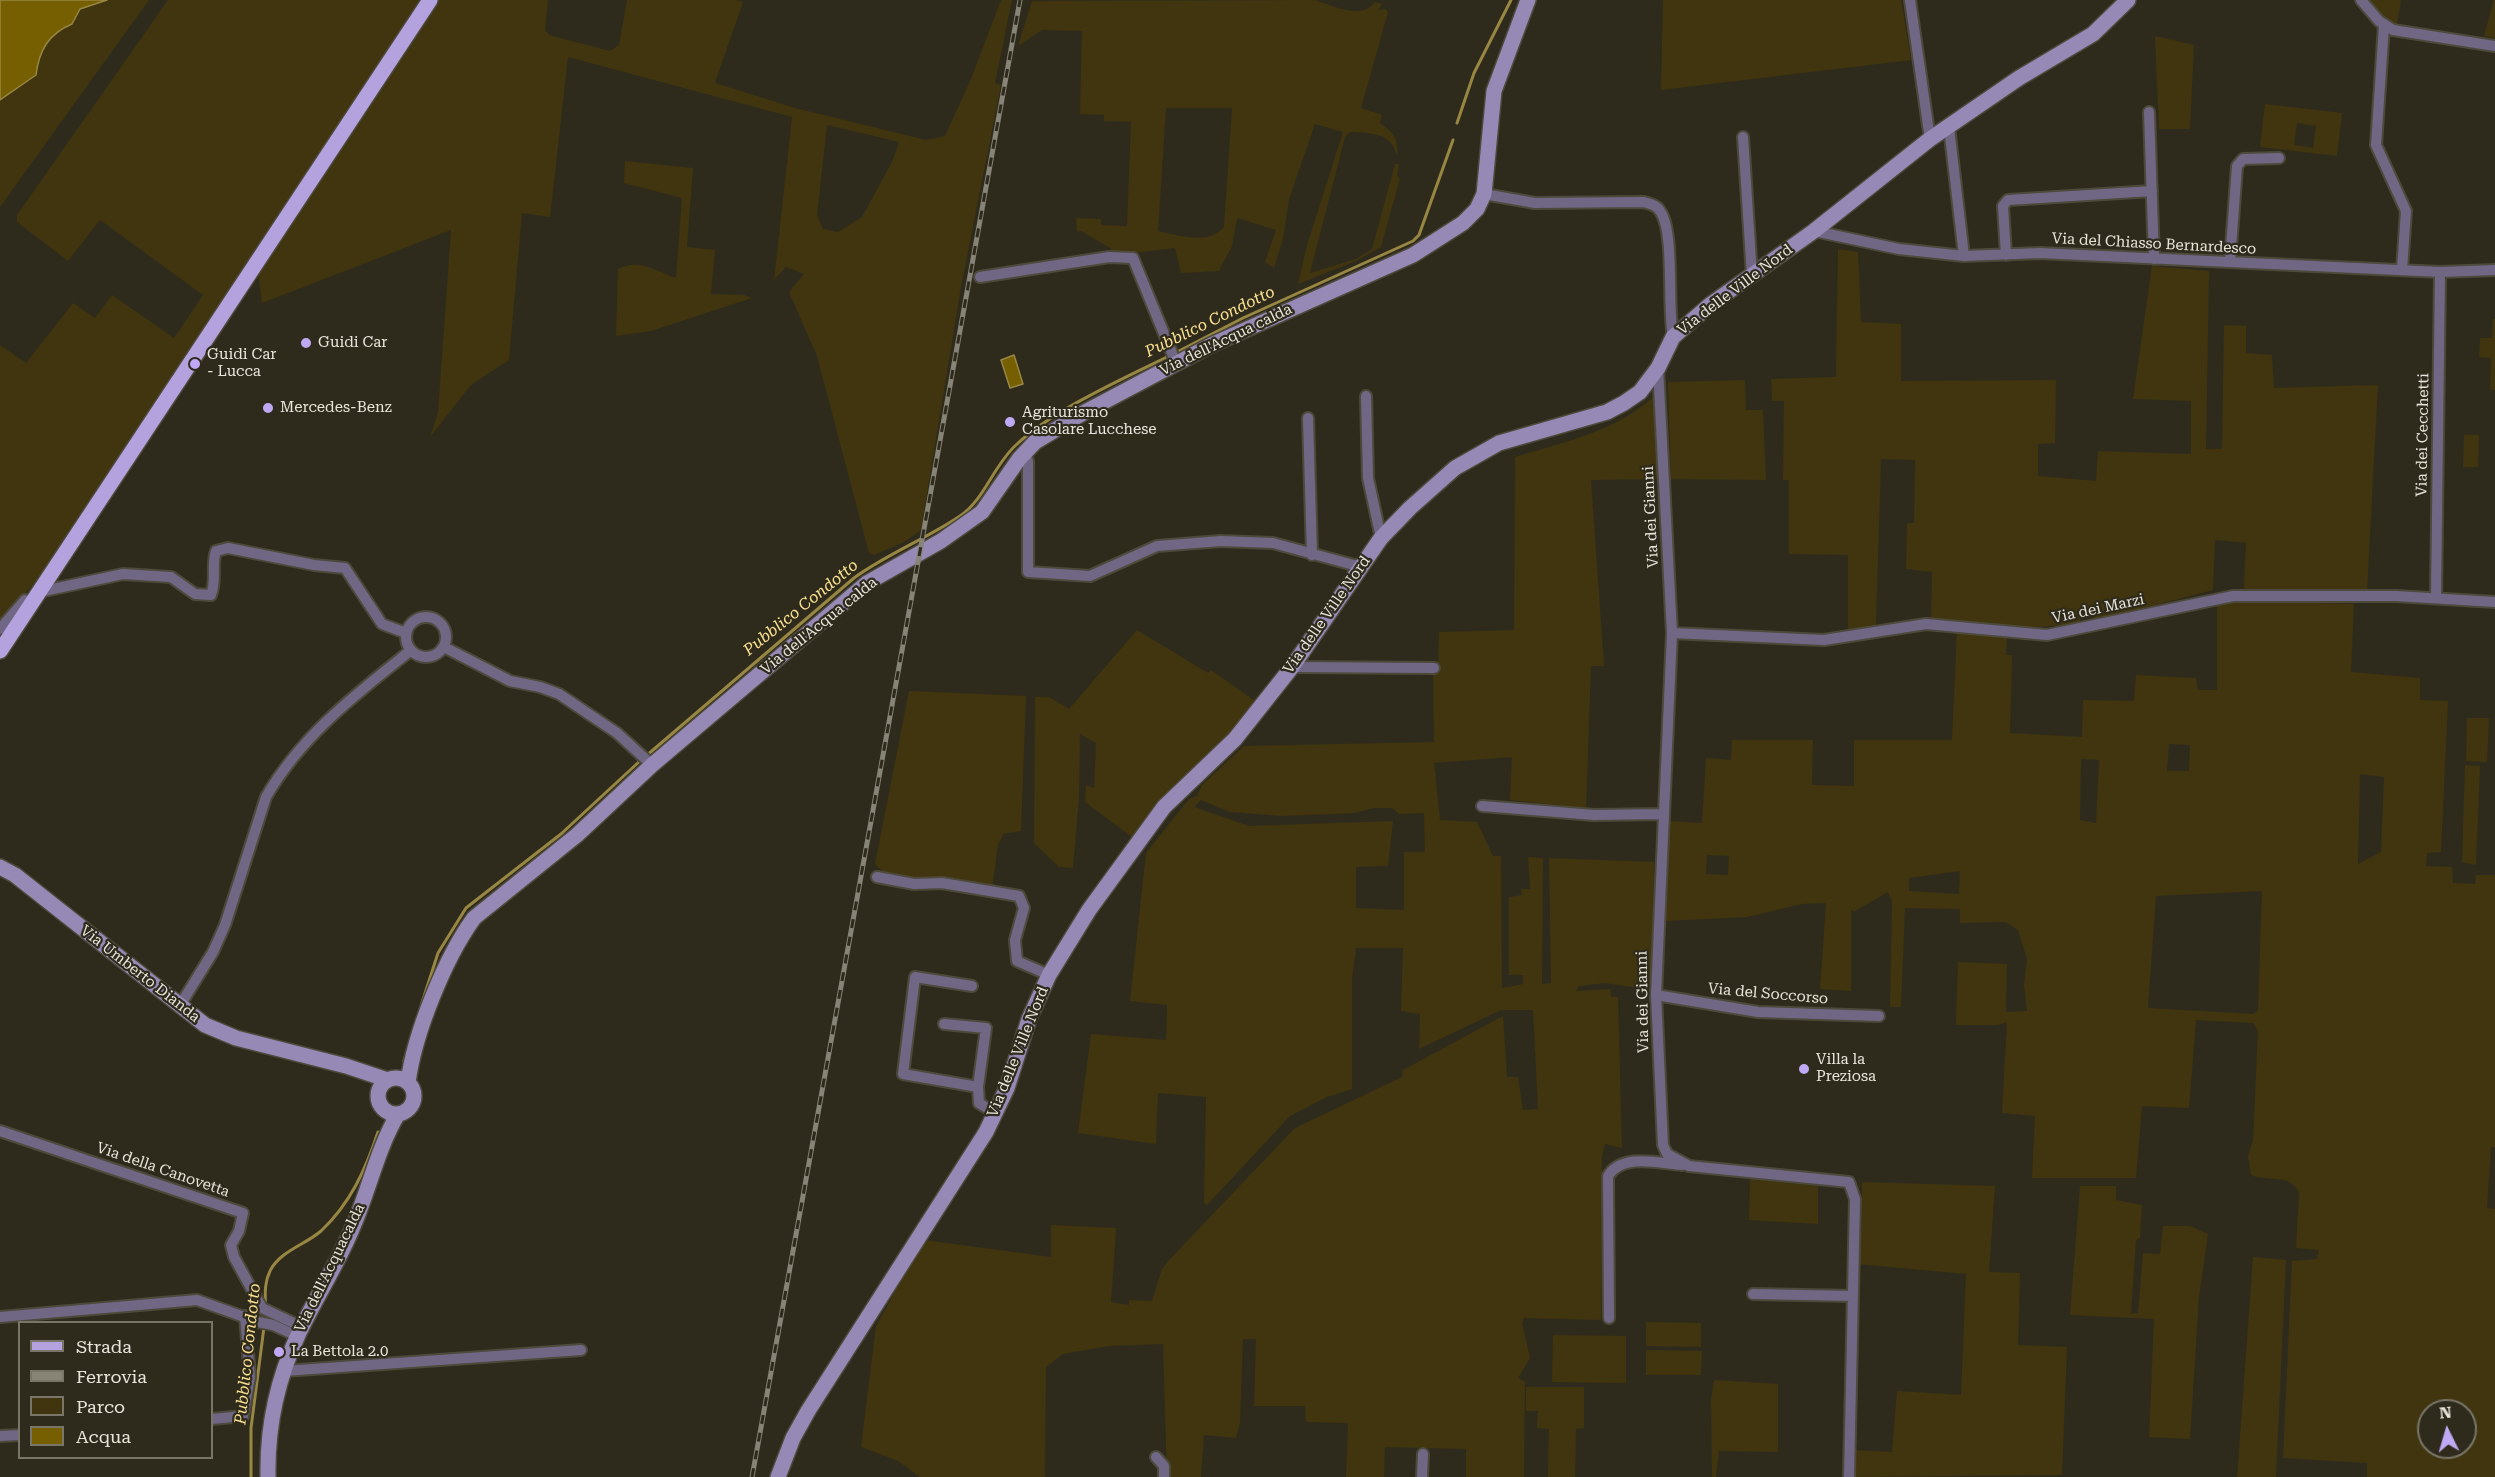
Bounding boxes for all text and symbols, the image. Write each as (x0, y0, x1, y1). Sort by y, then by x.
street label: Via del Chiasso Bernardesco (2051, 230, 2257, 258)
street label: Via delle Ville Nord (1674, 241, 1796, 339)
water label: Pubblico Condotto (1142, 282, 1278, 362)
street label: Via dell'Acqua calda (1157, 300, 1295, 380)
place label: Guidi Car (318, 334, 387, 352)
marker: Guidi Car (299, 336, 313, 350)
place label: Guidi Car - Lucca (207, 346, 276, 381)
marker: Guidi Car - Lucca (188, 357, 202, 371)
street label: Via dei Cecchetti (2413, 373, 2433, 497)
place label: Mercedes-Benz (280, 399, 392, 417)
marker: Mercedes-Benz (261, 401, 275, 415)
place label: Agriturismo Casolare Lucchese (1022, 404, 1157, 439)
marker: Agriturismo Casolare Lucchese (1003, 415, 1017, 429)
street label: Via dei Gianni (1639, 465, 1663, 569)
street label: Via delle Ville Nord (1280, 553, 1374, 677)
water label: Pubblico Condotto (740, 556, 862, 660)
street label: Via dell'Acqua calda (757, 573, 881, 679)
street label: Via dei Marzi (2050, 590, 2146, 628)
street label: Via Umberto Dianda (77, 922, 203, 1026)
street label: Via dei Gianni (1633, 951, 1653, 1053)
street label: Via del Soccorso (1707, 980, 1829, 1008)
street label: Via delle Ville Nord (984, 984, 1052, 1120)
place label: Villa la Preziosa (1816, 1051, 1876, 1086)
marker: Villa la Preziosa (1797, 1062, 1811, 1076)
street label: Via della Canovetta (94, 1139, 232, 1201)
street label: Via dell'Acquacalda (291, 1201, 369, 1335)
water label: Pubblico Condotto (231, 1282, 265, 1426)
legend (18, 1321, 213, 1459)
text: Strada (76, 1336, 132, 1357)
place label: La Bettola 2.0 (291, 1343, 388, 1361)
marker: La Bettola 2.0 (272, 1345, 286, 1359)
text: Ferrovia (76, 1366, 147, 1387)
text: Parco (76, 1396, 125, 1417)
north arrow (2417, 1399, 2477, 1459)
text: N (2439, 1403, 2453, 1423)
text: Acqua (76, 1426, 131, 1447)

